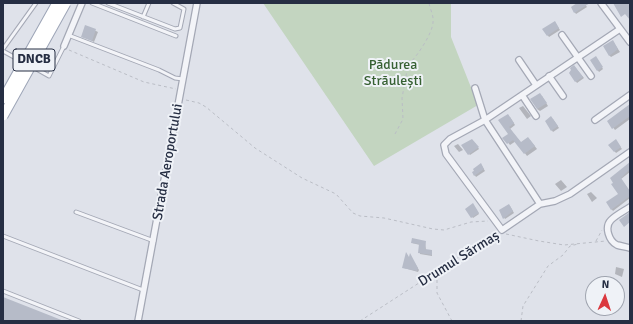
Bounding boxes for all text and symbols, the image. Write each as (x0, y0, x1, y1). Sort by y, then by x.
road number: DNCB (13, 49, 55, 71)
park label: Pădurea Străulești (364, 57, 422, 90)
street label: Strada Aeroportului (149, 102, 187, 222)
street label: Drumul Sărmaș (415, 227, 503, 291)
north arrow (585, 276, 625, 316)
text: N (601, 278, 610, 291)

